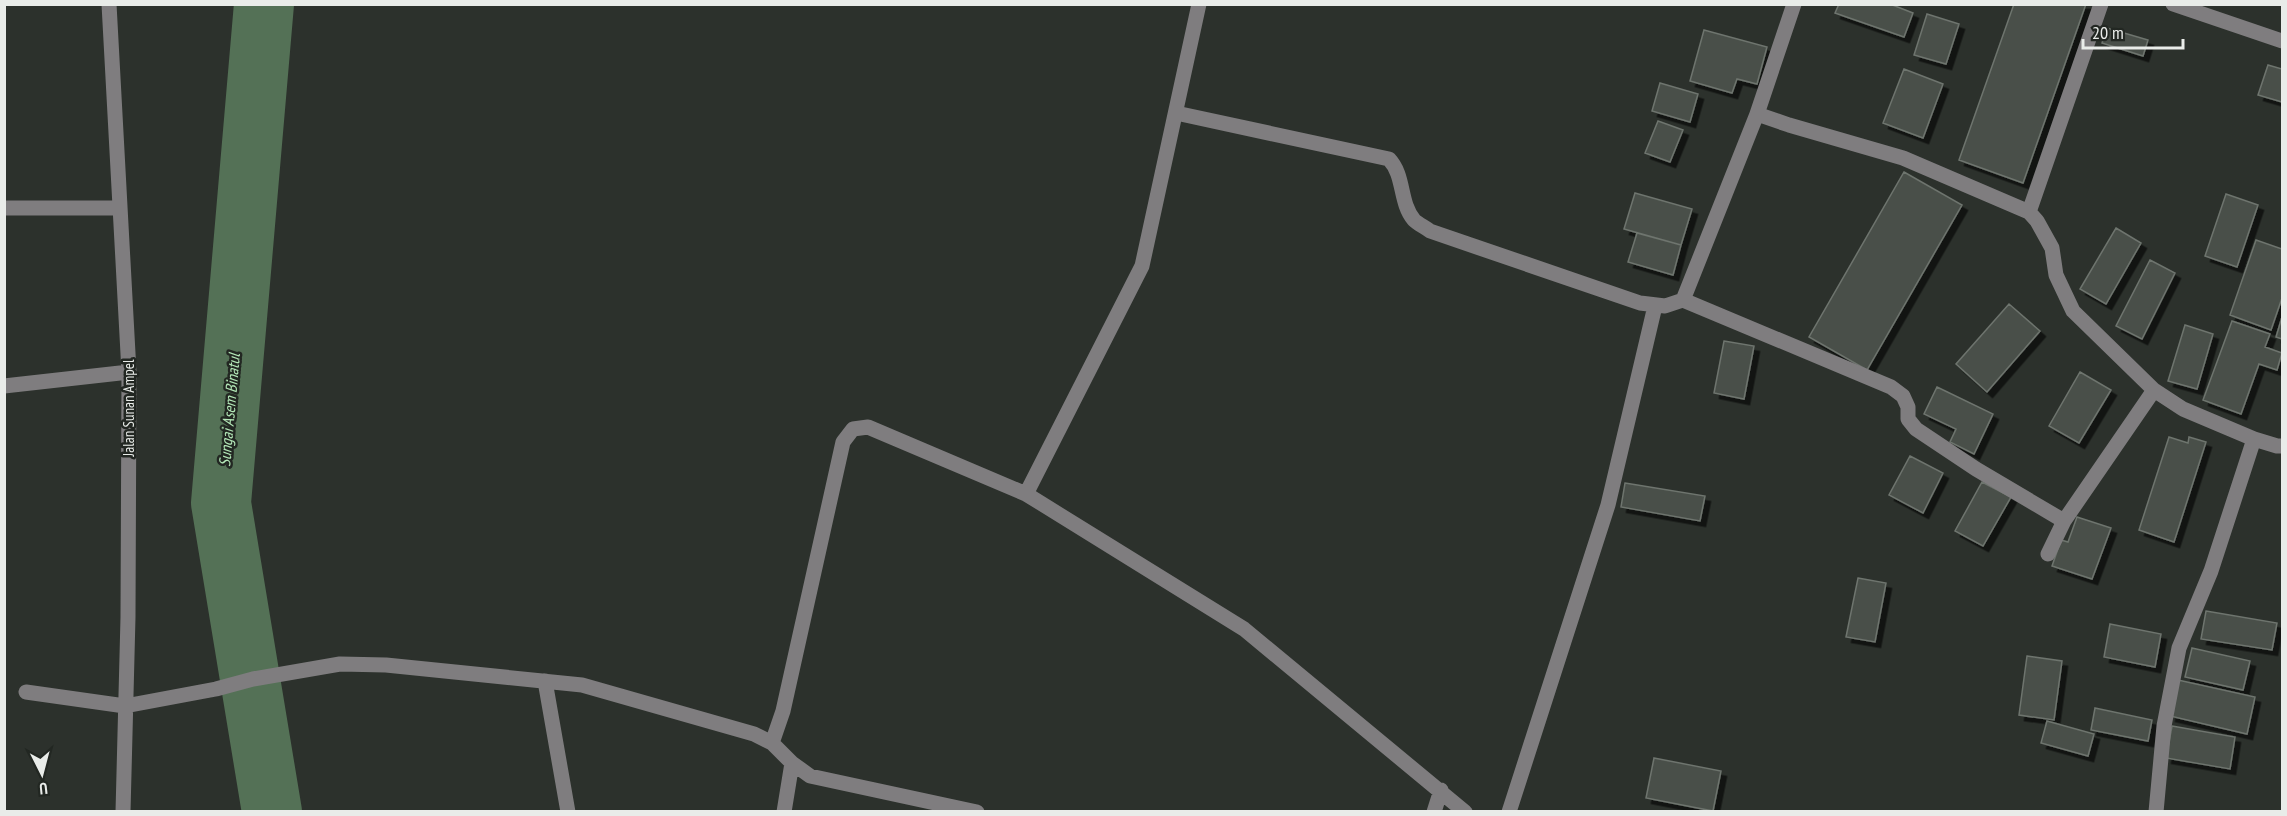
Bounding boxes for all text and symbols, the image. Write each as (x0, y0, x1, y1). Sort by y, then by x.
scale bar (2083, 12, 2184, 50)
text: 20 m (2092, 21, 2124, 44)
water label: Sungai Asem Binatul (214, 351, 244, 467)
street label: Jalan Sunan Ampel (119, 359, 138, 457)
north arrow (12, 744, 72, 804)
text: U (38, 779, 49, 799)

